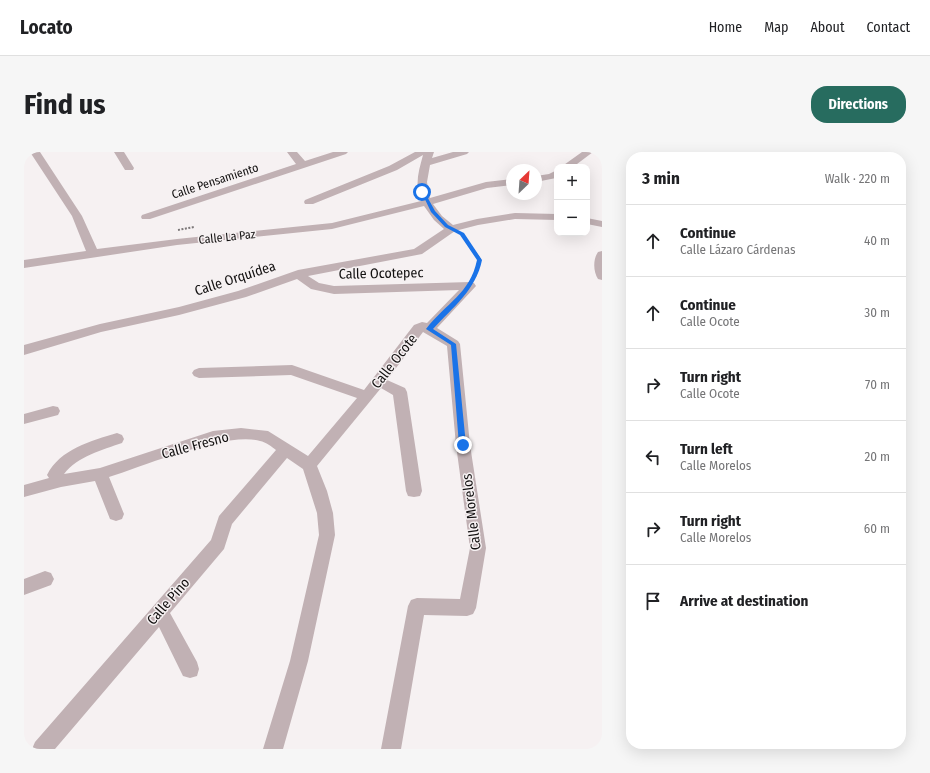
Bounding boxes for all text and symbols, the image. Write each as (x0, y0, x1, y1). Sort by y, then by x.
text: Locato (20, 16, 73, 39)
text: Home (709, 19, 742, 36)
text: Map (764, 19, 788, 36)
text: About (810, 19, 845, 36)
text: Contact (867, 19, 910, 36)
button: Directions (811, 86, 906, 123)
text: Find us (24, 88, 106, 121)
street label: Calle Pensamiento (170, 160, 260, 202)
north arrow (506, 164, 542, 200)
map controls (554, 164, 590, 236)
button: + (554, 164, 590, 200)
text: 3 min (642, 168, 680, 189)
text: Walk · 220 m (825, 171, 890, 186)
route start (413, 183, 431, 201)
button: − (554, 200, 590, 236)
text: Continue (680, 224, 736, 242)
street label: Calle La Paz (198, 227, 256, 247)
icon: ahead (642, 230, 664, 252)
text: 40 m (864, 233, 890, 248)
text: Calle Lázaro Cárdenas (680, 242, 796, 257)
street label: Calle Orquídea (193, 257, 278, 300)
street label: Calle Ocotepec (338, 264, 424, 283)
text: Continue (680, 296, 736, 314)
icon: ahead (642, 302, 664, 324)
text: 30 m (864, 305, 890, 320)
text: Calle Ocote (680, 314, 740, 329)
street label: Calle Ocote (368, 331, 421, 392)
text: Turn right (680, 368, 741, 386)
icon: right (642, 374, 664, 396)
text: 70 m (865, 377, 890, 392)
text: Calle Ocote (680, 386, 740, 401)
street label: Calle Fresno (160, 428, 231, 463)
route end (454, 436, 472, 454)
text: Turn left (680, 440, 733, 458)
icon: left (642, 446, 664, 468)
text: 20 m (864, 449, 890, 464)
text: Calle Morelos (680, 458, 751, 473)
street label: Calle Morelos (458, 473, 485, 551)
text: Turn right (680, 512, 741, 530)
icon: right (642, 518, 664, 540)
text: 60 m (864, 521, 890, 536)
text: Calle Morelos (680, 530, 751, 545)
street label: Calle Pino (143, 574, 193, 628)
icon: arrive (642, 590, 664, 612)
text: Arrive at destination (680, 592, 808, 610)

